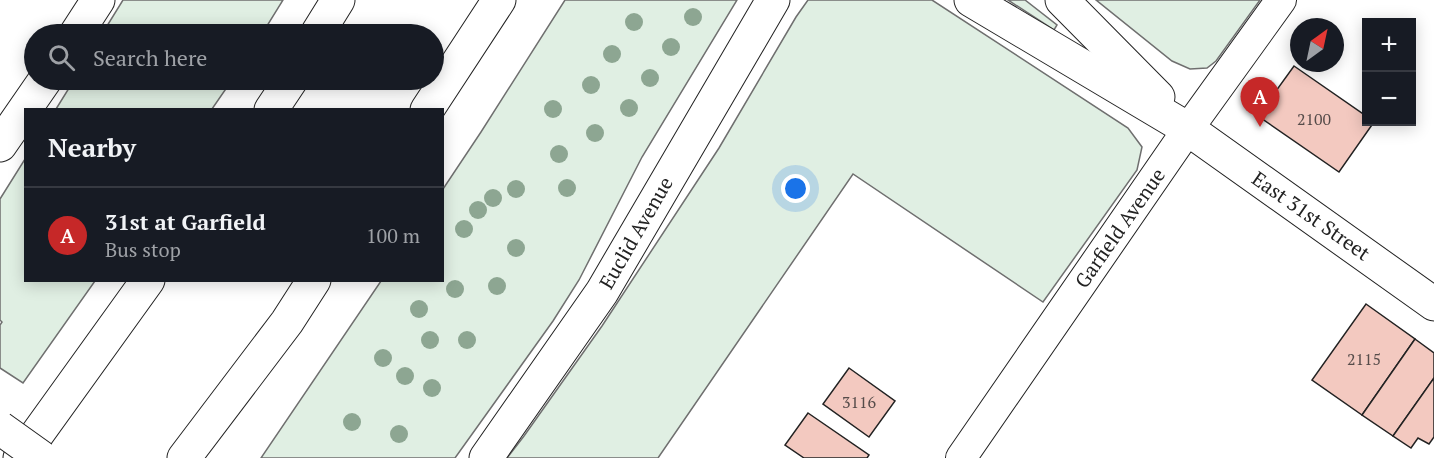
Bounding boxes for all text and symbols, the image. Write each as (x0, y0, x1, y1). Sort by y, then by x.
north arrow (1290, 18, 1344, 72)
map controls (1362, 18, 1416, 126)
button: + (1362, 18, 1416, 72)
search box (24, 24, 444, 90)
icon: search (45, 41, 78, 74)
text: Search here (93, 43, 207, 72)
button: − (1362, 72, 1416, 126)
pin: A (1240, 78, 1280, 127)
house number: 2100 (1297, 108, 1331, 130)
text: Nearby (48, 130, 136, 164)
street label: Garfield Avenue (1068, 162, 1171, 293)
street label: East 31st Street (1247, 165, 1376, 267)
street label: Euclid Avenue (592, 172, 679, 294)
your location (781, 174, 810, 203)
text: 31st at Garfield (105, 207, 266, 236)
text: A (60, 222, 75, 249)
text: 100 m (366, 222, 420, 249)
text: Bus stop (105, 236, 181, 263)
house number: 2115 (1347, 348, 1381, 370)
house number: 3116 (842, 391, 877, 413)

